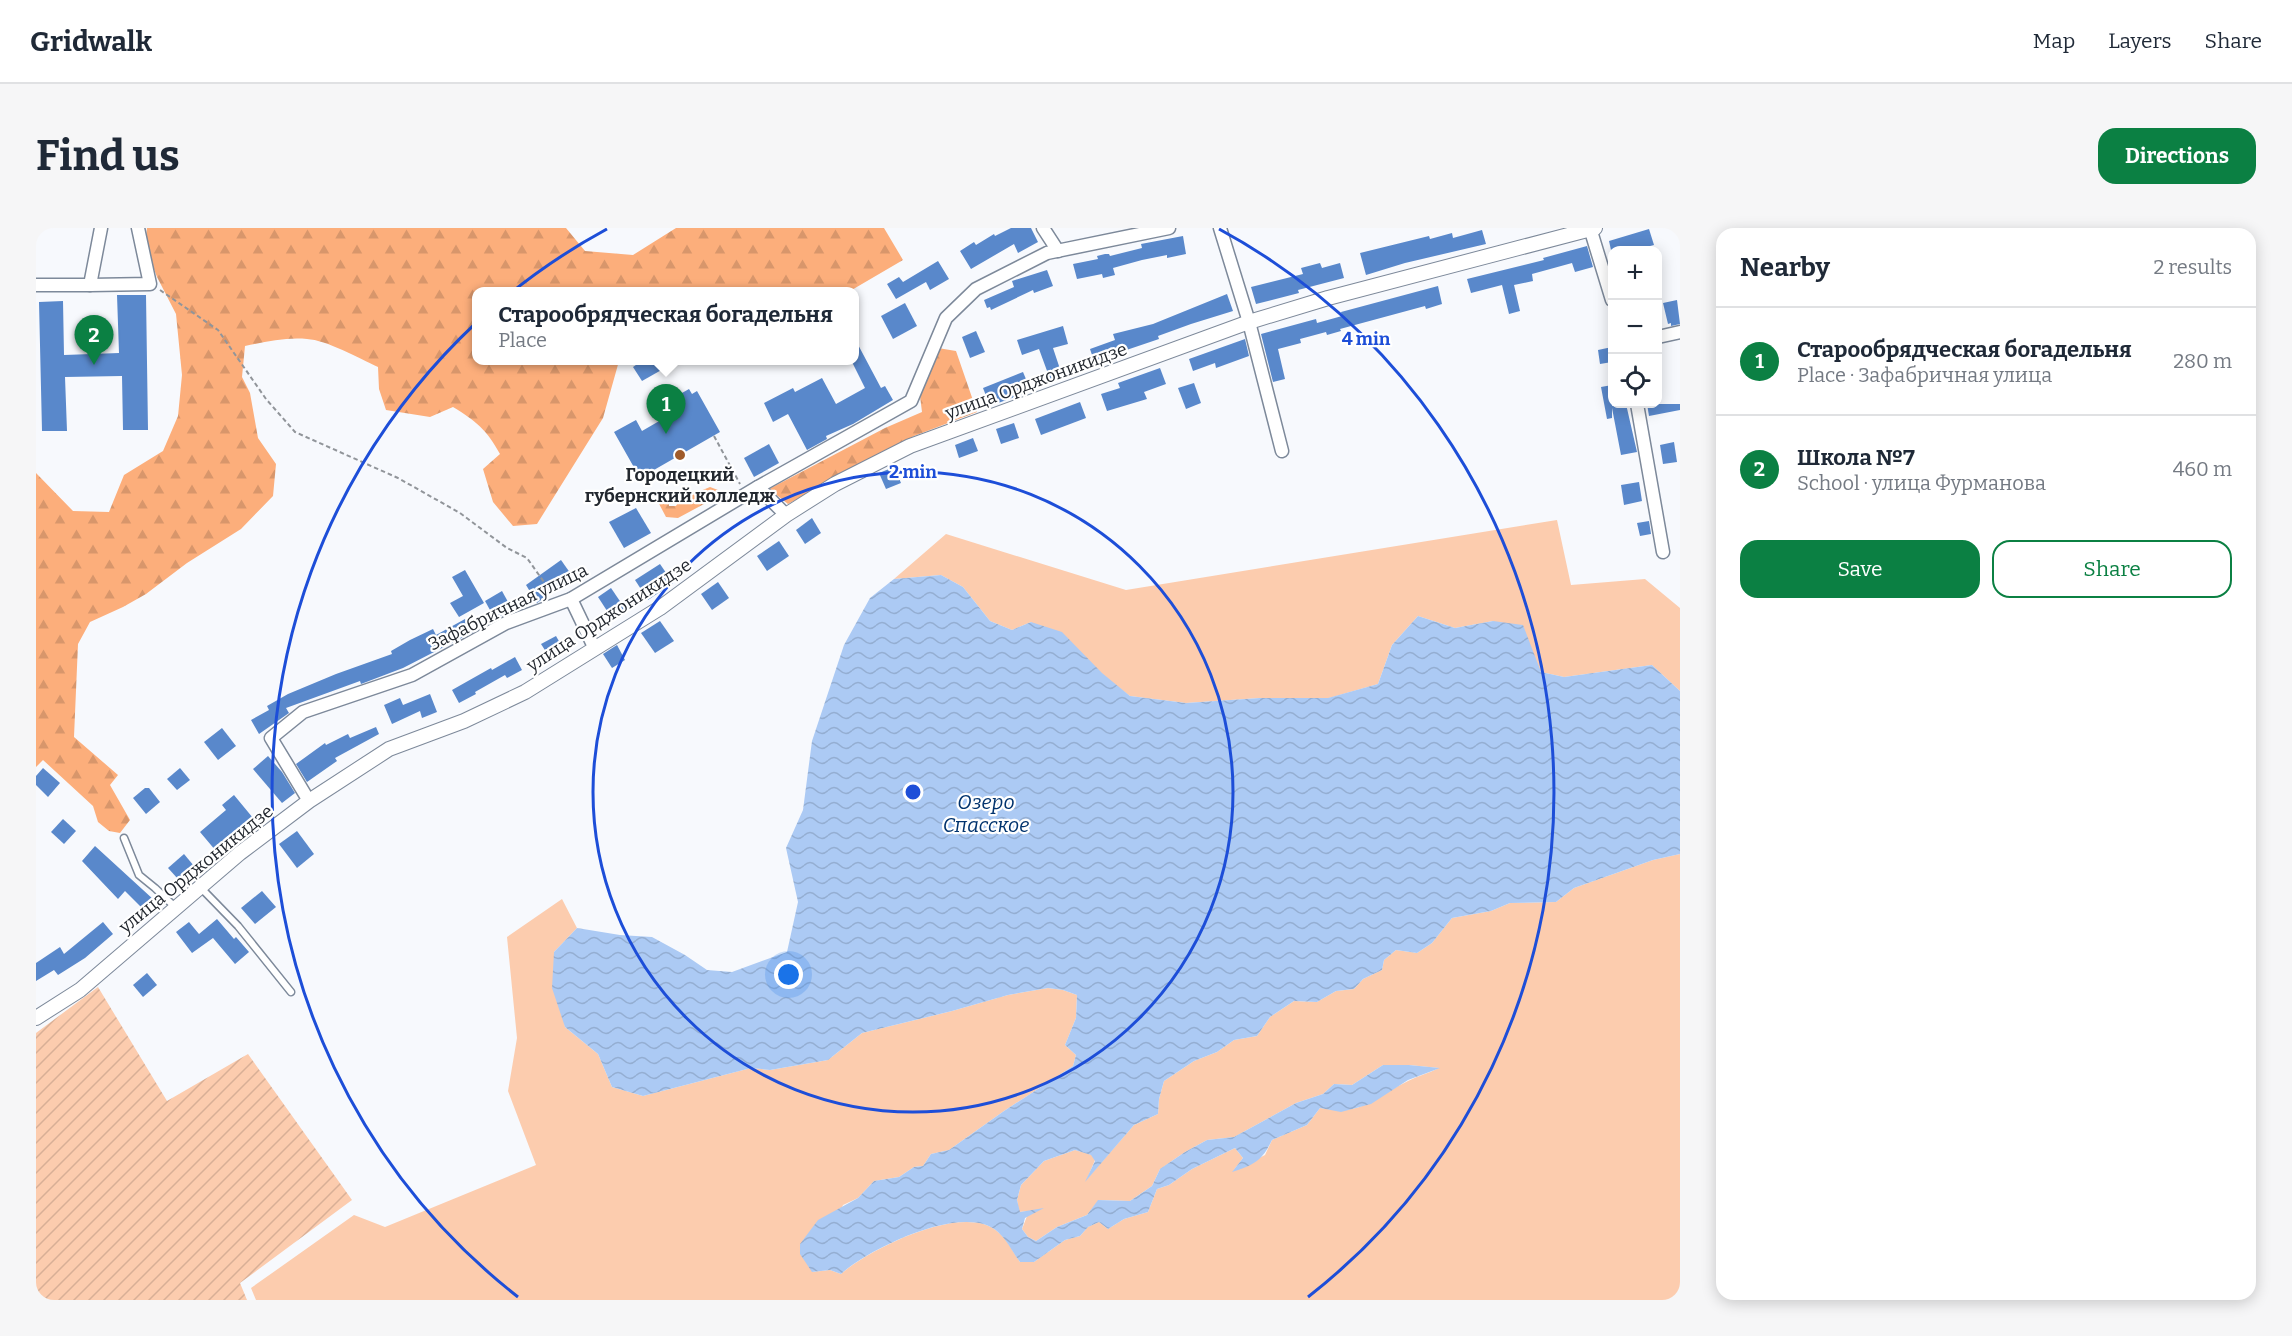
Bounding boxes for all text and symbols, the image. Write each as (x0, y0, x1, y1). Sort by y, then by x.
text: Gridwalk (30, 25, 152, 58)
text: Map (2033, 28, 2075, 54)
text: Layers (2108, 28, 2172, 54)
text: Share (2205, 28, 2262, 54)
button: Directions (2098, 128, 2256, 184)
text: Find us (36, 131, 180, 181)
map controls (1608, 246, 1662, 408)
button: + (1608, 246, 1662, 300)
text: Nearby (1740, 252, 1830, 283)
text: 2 results (2153, 255, 2232, 279)
popup (472, 287, 859, 365)
button: − (1608, 300, 1662, 354)
text: Старообрядческая богадельня (498, 301, 833, 328)
pin: 2 (74, 316, 114, 365)
text: Place (498, 328, 547, 352)
text: 4 min (1342, 328, 1391, 350)
text: Старообрядческая богадельня (1797, 336, 2132, 363)
street label: улица Орджоникидзе (941, 338, 1130, 424)
text: 1 (1755, 349, 1764, 373)
text: 280 m (2173, 349, 2232, 373)
button: locate (1608, 354, 1662, 408)
text: Place · Зафабричная улица (1797, 363, 2052, 387)
pin: 1 (646, 384, 686, 434)
text: Школа №7 (1797, 444, 1915, 471)
marker: Городецкий губернский колледж (673, 448, 687, 462)
text: 2 (1754, 457, 1765, 481)
text: 460 m (2173, 457, 2232, 481)
text: 2 min (889, 461, 937, 483)
place label: Городецкий губернский колледж (585, 464, 776, 507)
text: School · улица Фурманова (1797, 471, 2046, 495)
button: Save (1740, 540, 1980, 598)
button: Share (1992, 540, 2232, 598)
street label: улица Орджоникидзе (522, 554, 695, 677)
street label: Зафабричная улица (425, 559, 591, 655)
centre of rings (903, 782, 923, 802)
water label: Озеро Спасское (943, 790, 1029, 837)
street label: улица Орджоникидзе (114, 800, 277, 939)
your location (774, 960, 803, 989)

